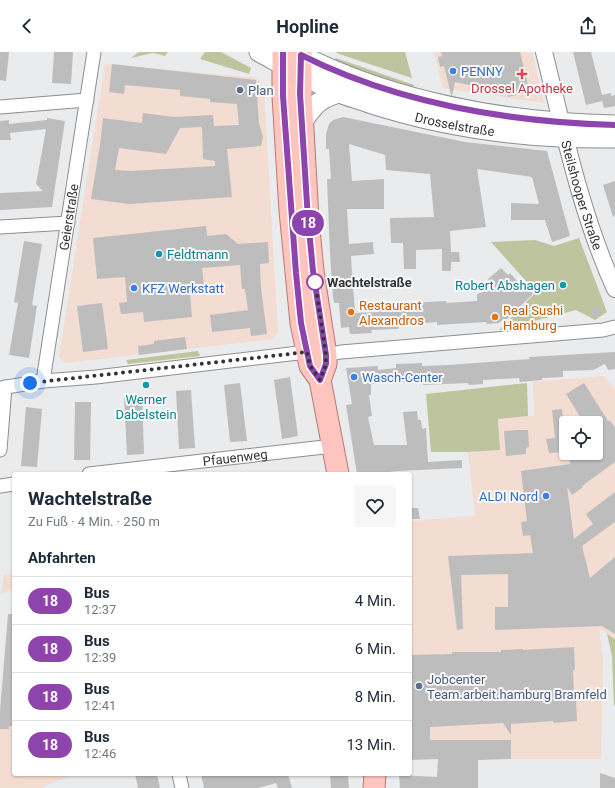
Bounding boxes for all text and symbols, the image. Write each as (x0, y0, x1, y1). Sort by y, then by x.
icon: back (16, 15, 38, 37)
icon: share (577, 15, 599, 37)
text: Hopline (276, 16, 339, 37)
place label: PENNY (461, 64, 503, 79)
marker: PENNY (448, 66, 458, 76)
marker: Drossel Apotheke (517, 69, 527, 79)
place label: Drossel Apotheke (471, 81, 573, 96)
place label: Plan (248, 83, 274, 98)
marker: Plan (235, 85, 245, 95)
street label: Drosselstraße (414, 109, 496, 139)
street label: Steilshooper Straße (559, 139, 606, 252)
street label: Geierstraße (56, 183, 81, 251)
line badge: 18 (290, 210, 326, 236)
text: 18 (300, 215, 316, 231)
place label: Feldtmann (167, 247, 229, 262)
marker: Feldtmann (154, 249, 164, 259)
marker: Wachtelstraße (306, 273, 324, 291)
place label: Wachtelstraße (327, 275, 412, 290)
place label: Robert Abshagen (455, 278, 555, 293)
marker: Robert Abshagen (558, 280, 568, 290)
place label: KFZ Werkstatt (142, 281, 224, 296)
marker: KFZ Werkstatt (129, 283, 139, 293)
place label: Restaurant Alexandros (359, 298, 424, 328)
place label: Real Sushi Hamburg (503, 303, 563, 333)
marker: Restaurant Alexandros (346, 307, 356, 317)
marker: Real Sushi Hamburg (490, 312, 500, 322)
place label: Wasch-Center (362, 370, 443, 385)
marker: Wasch-Center (349, 372, 359, 382)
your location (20, 373, 40, 393)
marker: Werner Dabelstein (141, 380, 151, 390)
place label: Werner Dabelstein (115, 392, 177, 422)
map controls (559, 416, 603, 460)
button: locate (559, 416, 603, 460)
street label: Pfauenweg (202, 446, 268, 468)
button: heart (354, 485, 396, 527)
text: Wachtelstraße (28, 487, 152, 510)
place label: ALDI Nord (479, 489, 538, 504)
marker: ALDI Nord (541, 491, 551, 501)
text: Zu Fuß · 4 Min. · 250 m (28, 514, 160, 529)
text: Abfahrten (28, 549, 96, 567)
text: Bus (84, 584, 110, 602)
text: 4 Min. (355, 592, 396, 610)
text: 18 (42, 593, 58, 609)
text: 12:37 (84, 602, 116, 617)
text: Bus (84, 632, 110, 650)
text: 6 Min. (355, 640, 396, 658)
text: 18 (42, 641, 58, 657)
text: 12:39 (84, 650, 116, 665)
place label: Jobcenter Team.arbeit.hamburg Bramfeld (427, 672, 607, 702)
text: Bus (84, 680, 110, 698)
marker: Jobcenter Team.arbeit.hamburg Bramfeld (414, 681, 424, 691)
text: 8 Min. (355, 688, 396, 706)
text: 18 (42, 689, 58, 705)
text: 12:41 (84, 698, 116, 713)
text: Bus (84, 728, 110, 746)
text: 13 Min. (346, 736, 396, 754)
text: 18 (42, 737, 58, 753)
text: 12:46 (84, 746, 116, 761)

